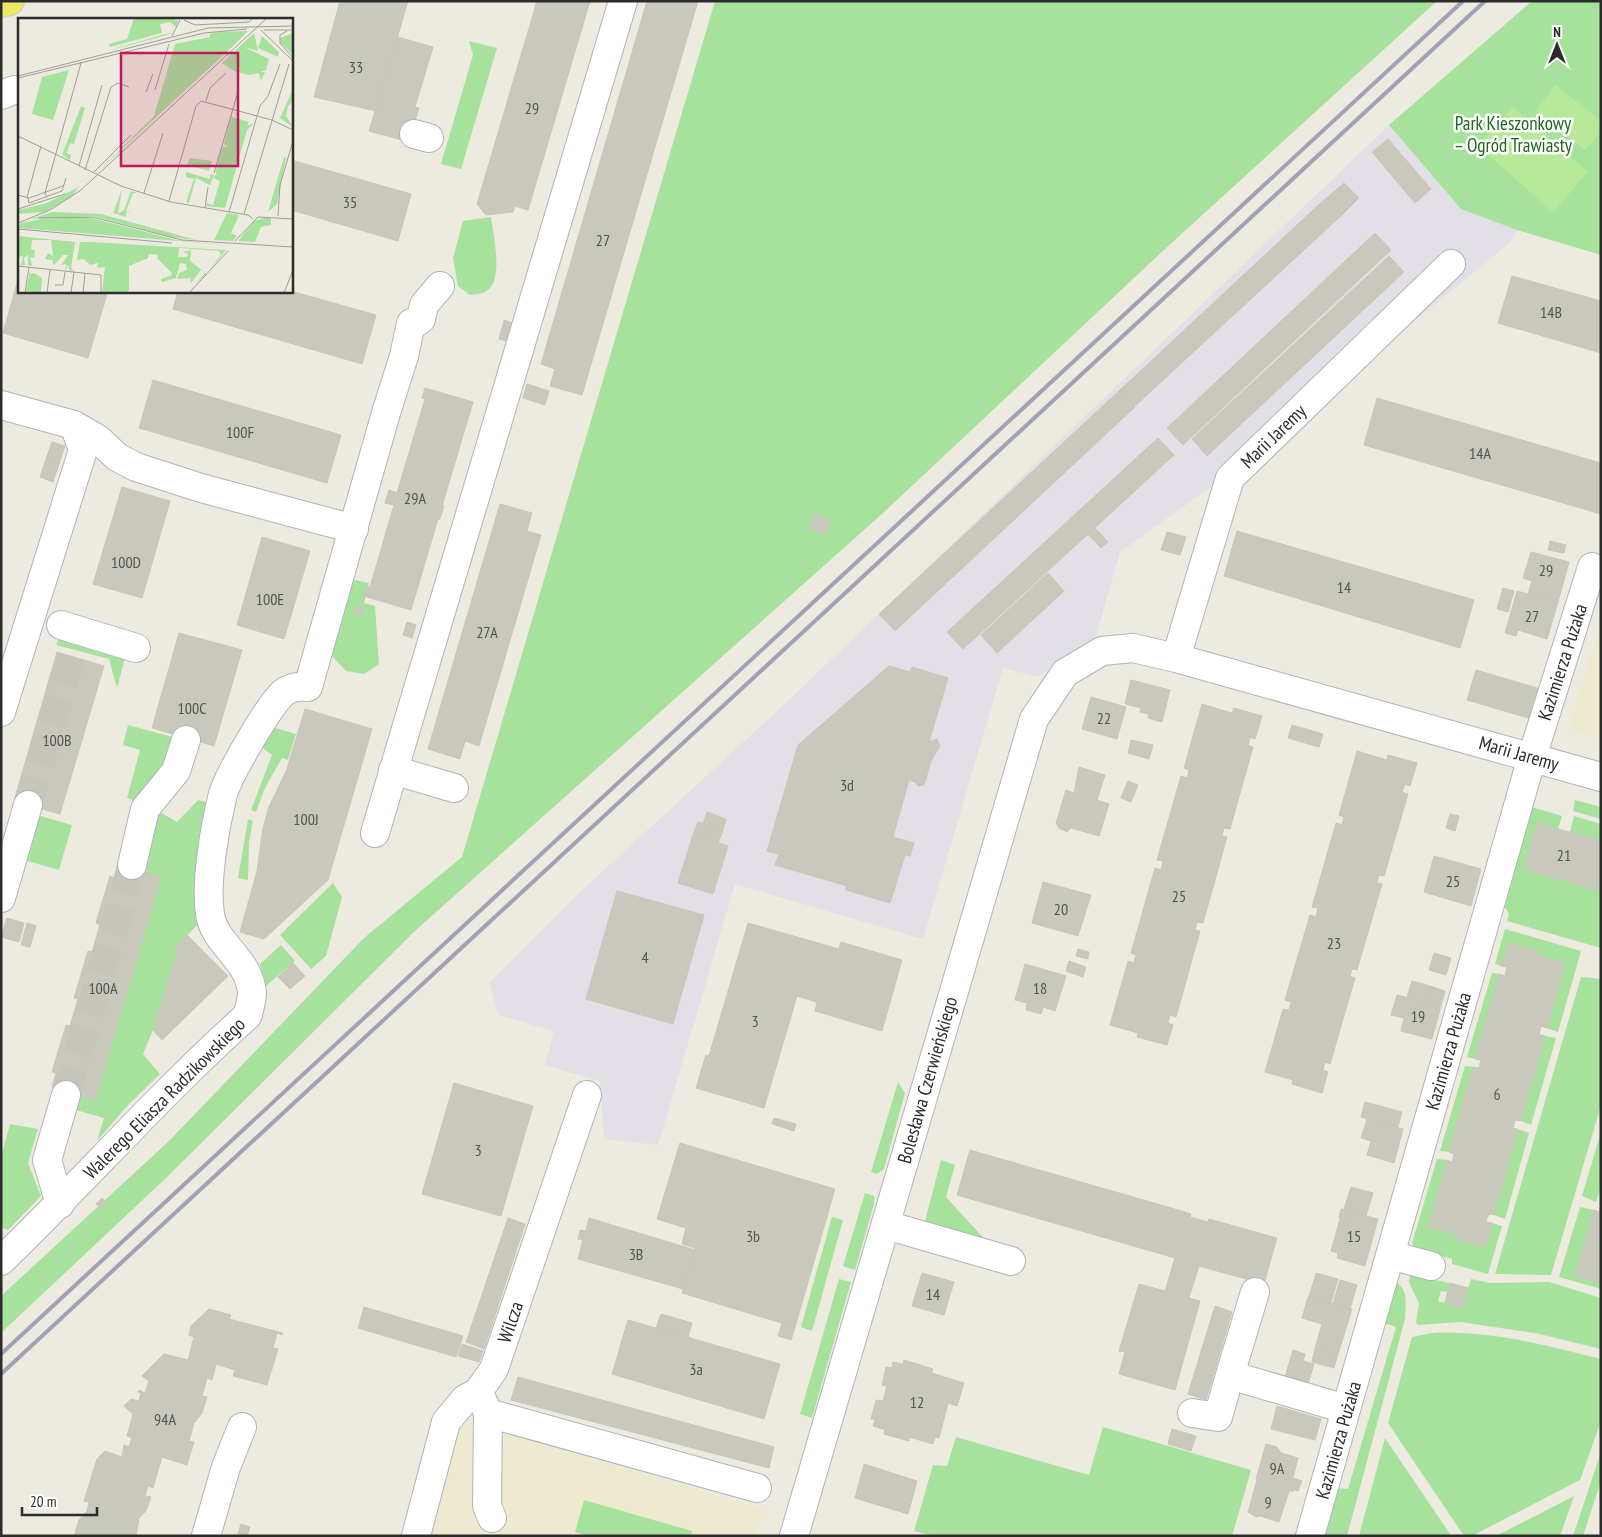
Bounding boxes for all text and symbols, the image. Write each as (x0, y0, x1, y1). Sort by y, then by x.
inset map (18, 18, 292, 292)
north arrow (1532, 20, 1582, 70)
text: N (1553, 23, 1561, 41)
house number: 33 (349, 57, 363, 77)
house number: 29 (525, 98, 539, 118)
park label: Park Kieszonkowy – Ogród Trawiasty (1454, 111, 1573, 157)
house number: 35 (343, 192, 357, 212)
house number: 27 (596, 230, 610, 250)
house number: 14B (1540, 302, 1562, 322)
street label: Marii Jaremy (1235, 398, 1311, 473)
house number: 100F (226, 422, 254, 442)
house number: 14A (1469, 443, 1491, 463)
house number: 29A (404, 488, 426, 508)
house number: 100D (111, 552, 141, 572)
house number: 29 (1539, 560, 1553, 580)
house number: 14 (1337, 577, 1351, 597)
house number: 100E (256, 589, 284, 609)
street label: Kazimierza Pużaka (1532, 601, 1592, 723)
house number: 27 (1525, 606, 1539, 626)
house number: 27A (476, 622, 498, 642)
house number: 100C (178, 698, 206, 718)
house number: 22 (1097, 708, 1111, 728)
house number: 100B (42, 730, 72, 750)
street label: Marii Jaremy (1476, 730, 1563, 776)
house number: 3d (840, 775, 854, 795)
house number: 100J (293, 809, 319, 829)
house number: 21 (1557, 845, 1571, 865)
house number: 25 (1446, 871, 1460, 891)
house number: 25 (1172, 886, 1186, 906)
house number: 20 (1054, 899, 1068, 919)
house number: 23 (1327, 933, 1341, 953)
house number: 4 (641, 947, 649, 967)
house number: 100A (88, 978, 118, 998)
house number: 18 (1033, 978, 1047, 998)
street label: Kazimierza Pużaka (1420, 989, 1476, 1113)
street label: Bolesława Czerwieńskiego (892, 994, 962, 1166)
house number: 19 (1411, 1006, 1425, 1026)
house number: 3 (751, 1011, 759, 1031)
street label: Walerego Eliasza Radzikowskiego (78, 1012, 250, 1184)
house number: 6 (1493, 1084, 1501, 1104)
house number: 3 (474, 1140, 482, 1160)
house number: 3b (746, 1226, 760, 1246)
house number: 15 (1347, 1226, 1361, 1246)
house number: 3B (629, 1244, 643, 1264)
house number: 14 (926, 1284, 940, 1304)
street label: Wilcza (492, 1298, 528, 1346)
house number: 3a (689, 1359, 703, 1379)
street label: Kazimierza Pużaka (1310, 1378, 1366, 1502)
house number: 12 (910, 1392, 924, 1412)
house number: 94A (154, 1409, 176, 1429)
house number: 9A (1270, 1458, 1285, 1478)
scale bar (22, 1484, 98, 1516)
text: 20 m (30, 1492, 56, 1511)
house number: 9 (1264, 1492, 1272, 1512)

